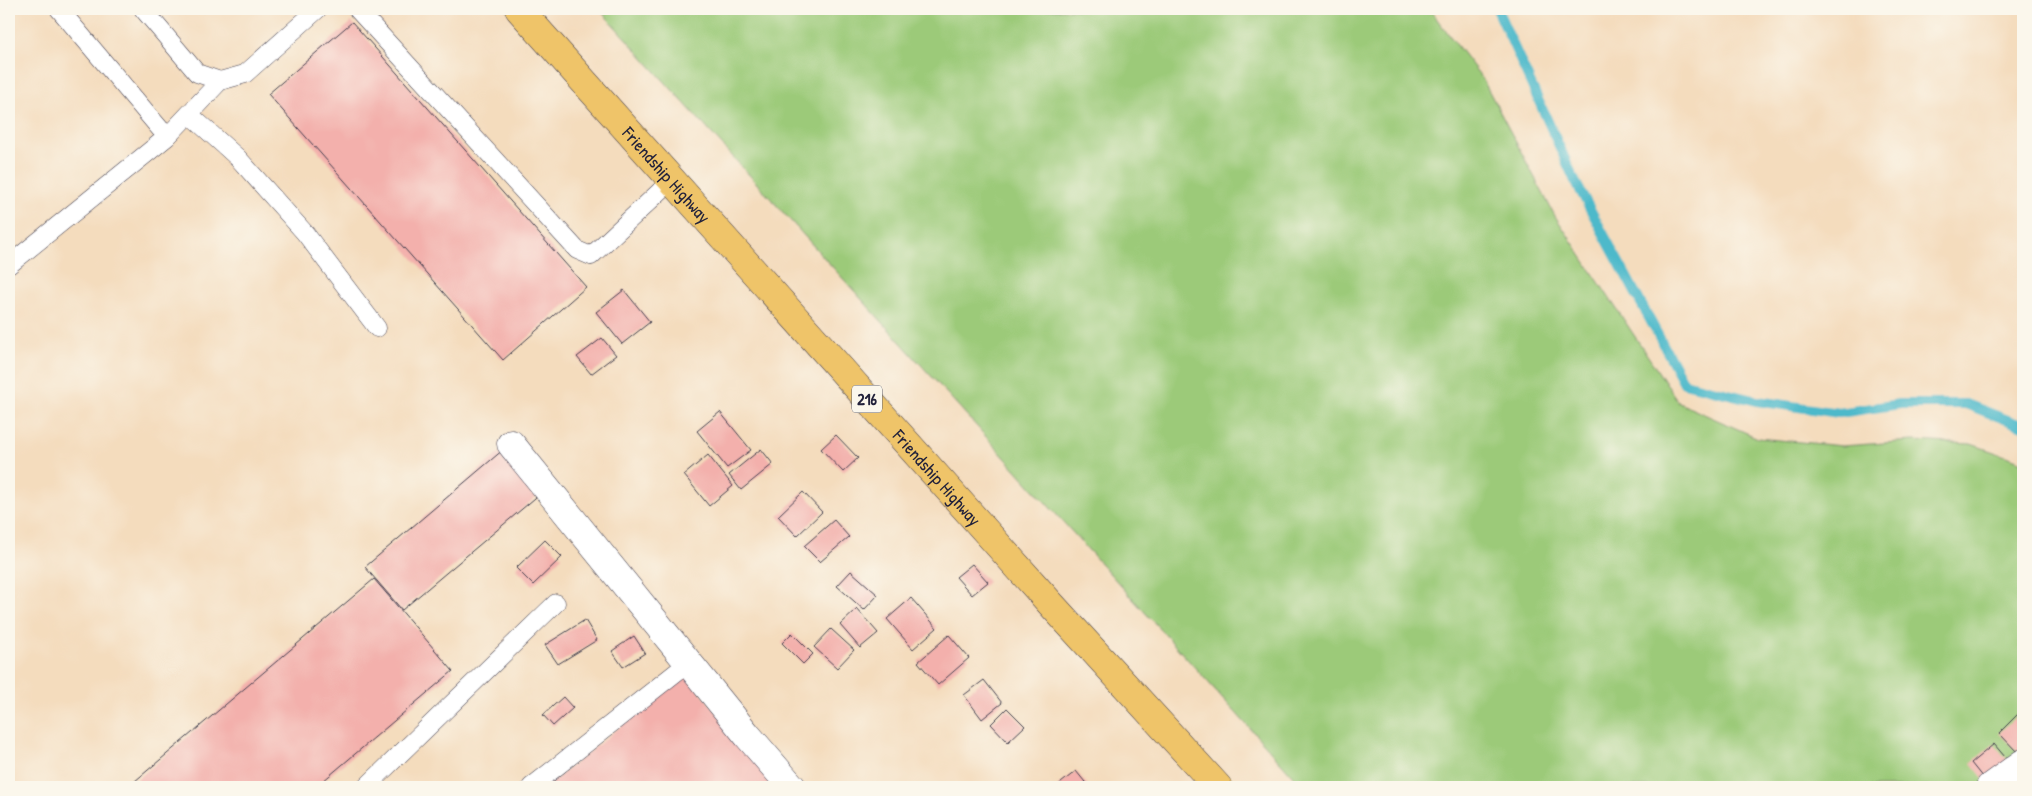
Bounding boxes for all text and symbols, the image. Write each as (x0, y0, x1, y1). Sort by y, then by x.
street label: Friendship Highway (616, 120, 717, 228)
road number: 216 (852, 386, 882, 412)
street label: Friendship Highway (887, 423, 988, 531)

